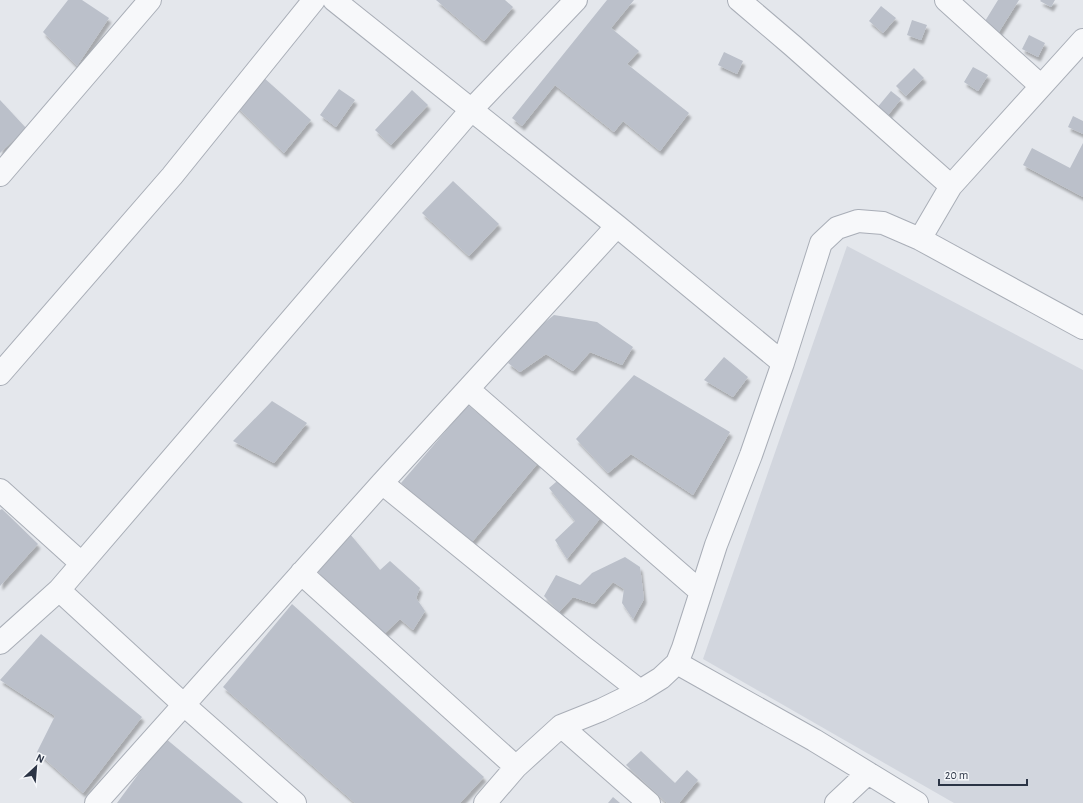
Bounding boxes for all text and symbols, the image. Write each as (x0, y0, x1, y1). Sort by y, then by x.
north arrow (16, 747, 56, 787)
text: N (34, 752, 46, 765)
scale bar (939, 761, 1027, 787)
text: 20 m (945, 769, 968, 781)

